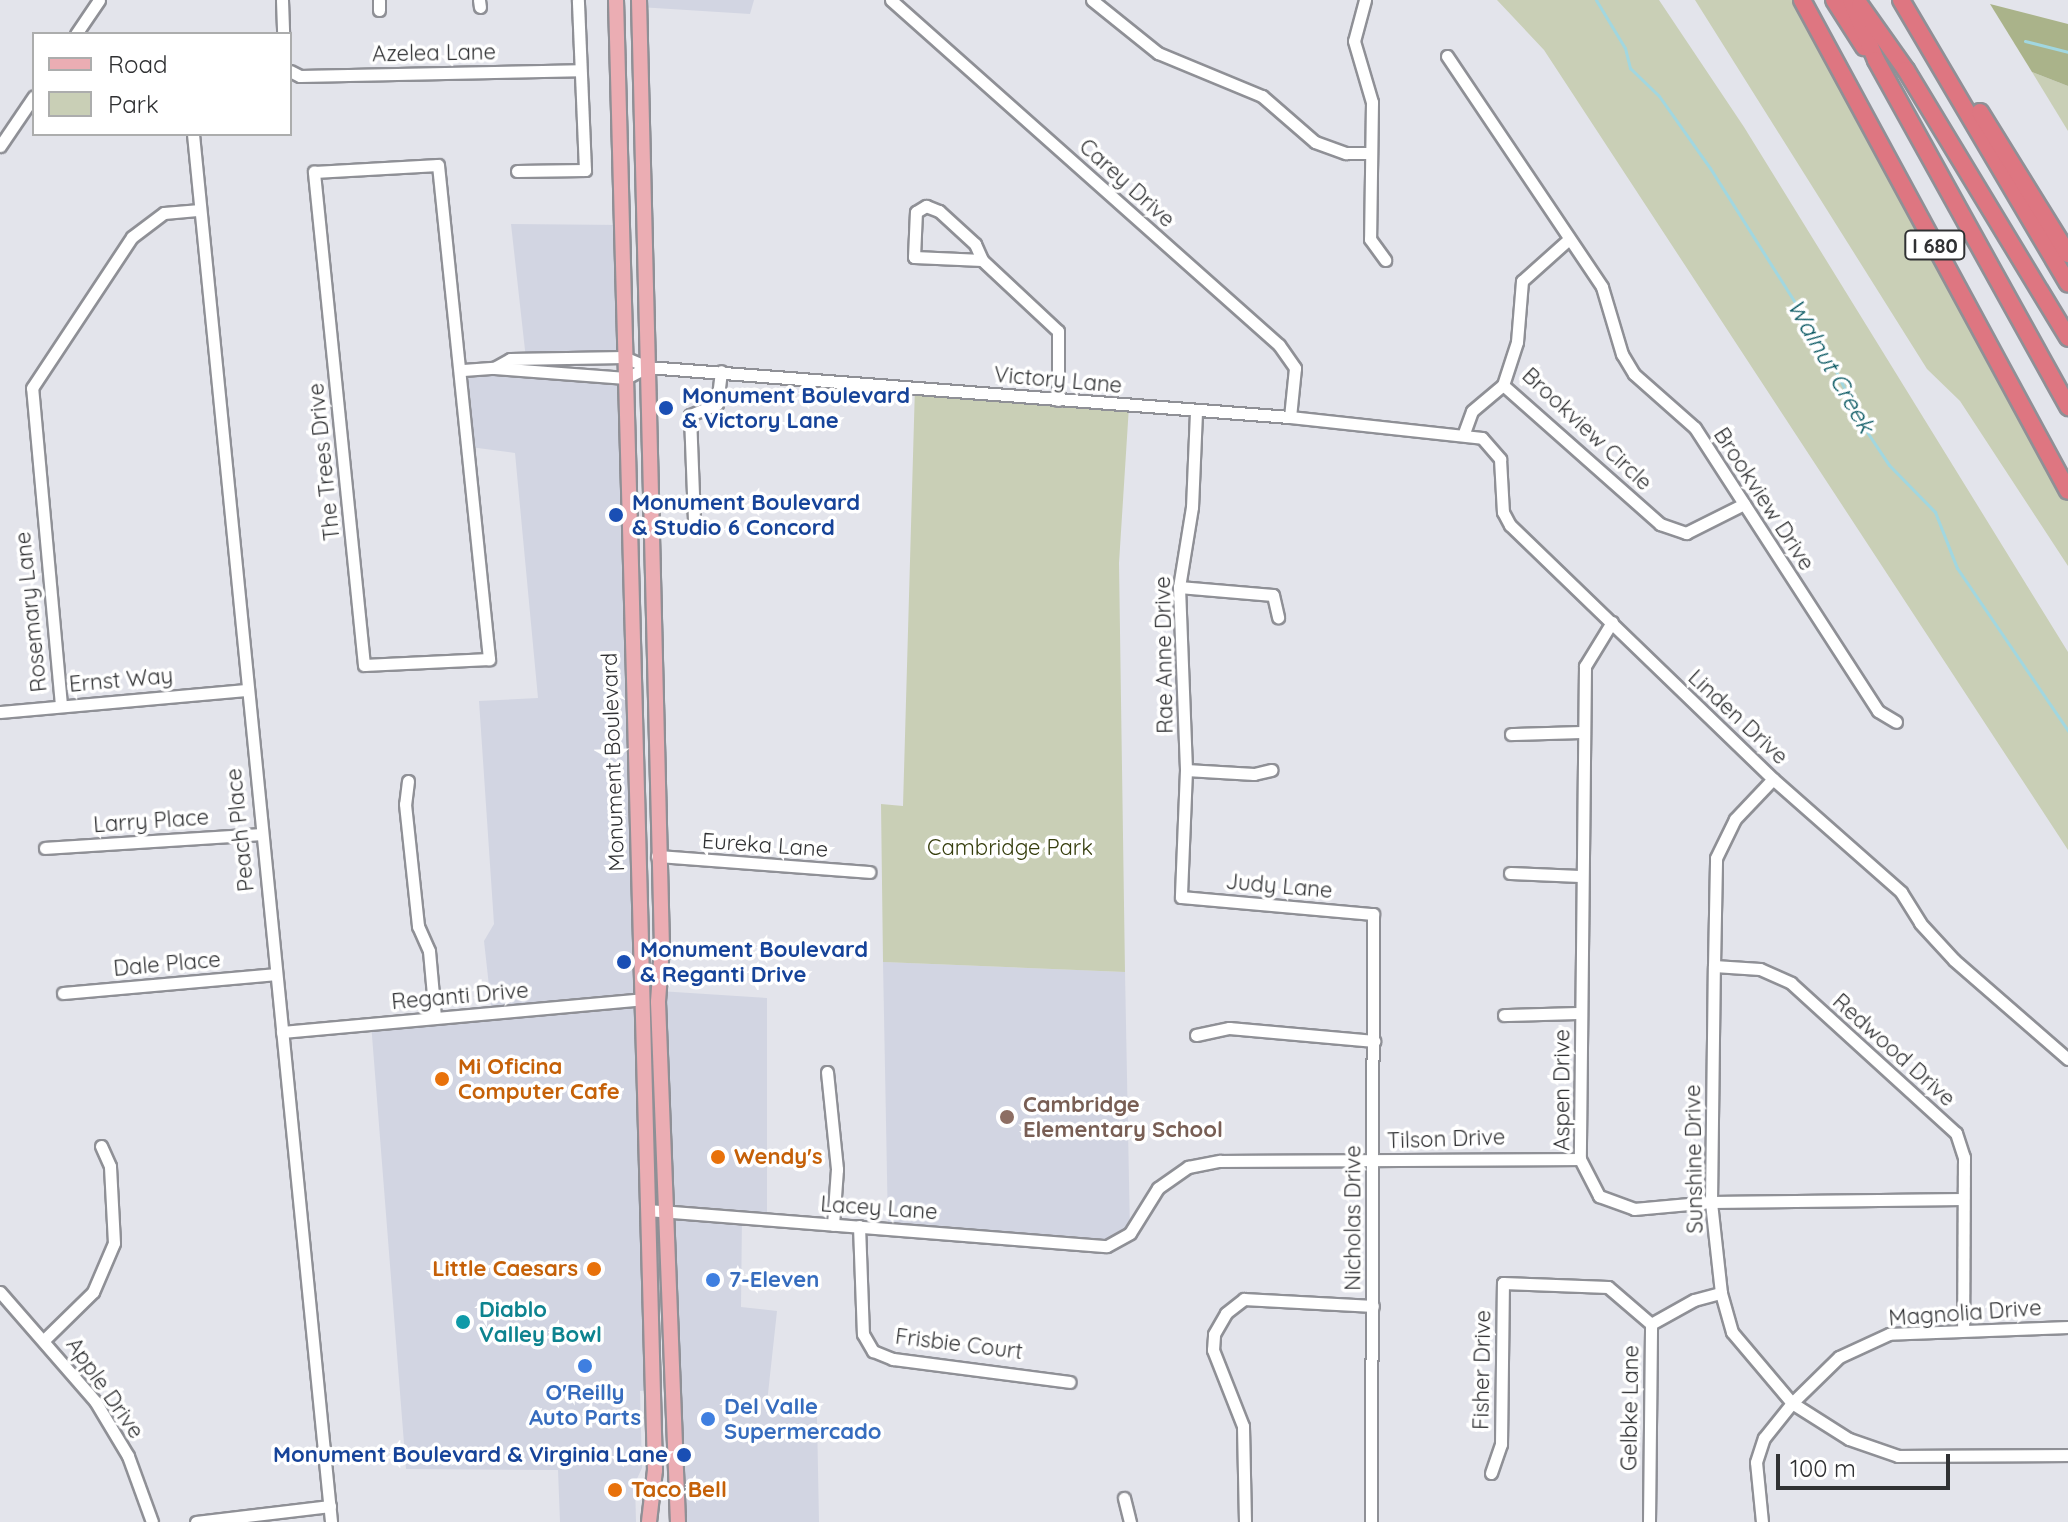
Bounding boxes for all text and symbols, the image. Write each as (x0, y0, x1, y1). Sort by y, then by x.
legend (32, 32, 292, 136)
street label: Azelea Lane (372, 39, 496, 67)
text: Road (108, 49, 168, 79)
text: Park (108, 89, 159, 119)
street label: Carey Drive (1074, 133, 1180, 233)
road number: I 680 (1903, 229, 1967, 261)
water label: Walnut Creek (1781, 294, 1881, 438)
street label: Victory Lane (993, 361, 1123, 399)
street label: Brookview Circle (1517, 362, 1657, 496)
street label: The Trees Drive (303, 382, 345, 542)
place label: Monument Boulevard & Victory Lane (682, 382, 910, 434)
marker: Monument Boulevard & Victory Lane (657, 399, 675, 417)
street label: Brookview Drive (1708, 423, 1820, 575)
place label: Monument Boulevard & Studio 6 Concord (632, 489, 860, 540)
marker: Monument Boulevard & Studio 6 Concord (607, 506, 625, 524)
street label: Rosemary Lane (9, 530, 53, 694)
street label: Rae Anne Drive (1149, 576, 1179, 734)
street label: Monument Boulevard (596, 652, 630, 872)
street label: Ernst Way (68, 662, 174, 698)
street label: Linden Drive (1683, 664, 1793, 770)
street label: Peach Place (220, 767, 260, 893)
street label: Larry Place (92, 804, 210, 838)
street label: Eureka Lane (701, 827, 829, 863)
park label: Cambridge Park (927, 835, 1093, 861)
street label: Judy Lane (1224, 868, 1334, 904)
place label: Monument Boulevard & Reganti Drive (640, 936, 868, 988)
street label: Dale Place (112, 946, 222, 982)
marker: Monument Boulevard & Reganti Drive (615, 953, 633, 971)
street label: Reganti Drive (390, 977, 530, 1015)
street label: Redwood Drive (1827, 988, 1961, 1112)
street label: Aspen Drive (1549, 1029, 1575, 1151)
place label: Mi Oficina Computer Cafe (458, 1053, 620, 1104)
marker: Mi Oficina Computer Cafe (433, 1070, 451, 1088)
street label: Sunshine Drive (1679, 1084, 1709, 1234)
place label: Cambridge Elementary School (1023, 1091, 1223, 1142)
marker: Cambridge Elementary School (998, 1108, 1016, 1126)
street label: Tilson Drive (1386, 1124, 1506, 1154)
place label: Wendy's (734, 1144, 823, 1170)
street label: Nicholas Drive (1340, 1145, 1366, 1291)
marker: Wendy's (709, 1148, 727, 1166)
street label: Lacey Lane (820, 1191, 938, 1225)
place label: Little Caesars (432, 1256, 578, 1282)
marker: Little Caesars (585, 1260, 603, 1278)
place label: 7-Eleven (729, 1267, 819, 1293)
marker: 7-Eleven (704, 1271, 722, 1289)
street label: Magnolia Drive (1888, 1294, 2042, 1332)
place label: Diablo Valley Bowl (479, 1296, 602, 1348)
street label: Fisher Drive (1468, 1310, 1496, 1430)
marker: Diablo Valley Bowl (454, 1313, 472, 1331)
street label: Frisbie Court (894, 1323, 1024, 1365)
street label: Apple Drive (61, 1332, 149, 1444)
street label: Gelbke Lane (1616, 1345, 1644, 1471)
marker: O'Reilly Auto Parts (576, 1357, 594, 1375)
place label: O'Reilly Auto Parts (529, 1379, 641, 1430)
place label: Del Valle Supermercado (724, 1393, 882, 1444)
marker: Del Valle Supermercado (699, 1410, 717, 1428)
scale bar (1780, 1438, 1954, 1488)
place label: Monument Boulevard & Virginia Lane (273, 1442, 668, 1468)
marker: Monument Boulevard & Virginia Lane (675, 1446, 693, 1464)
text: 100 m (1790, 1453, 1856, 1483)
place label: Taco Bell (631, 1477, 727, 1503)
marker: Taco Bell (606, 1481, 624, 1499)

